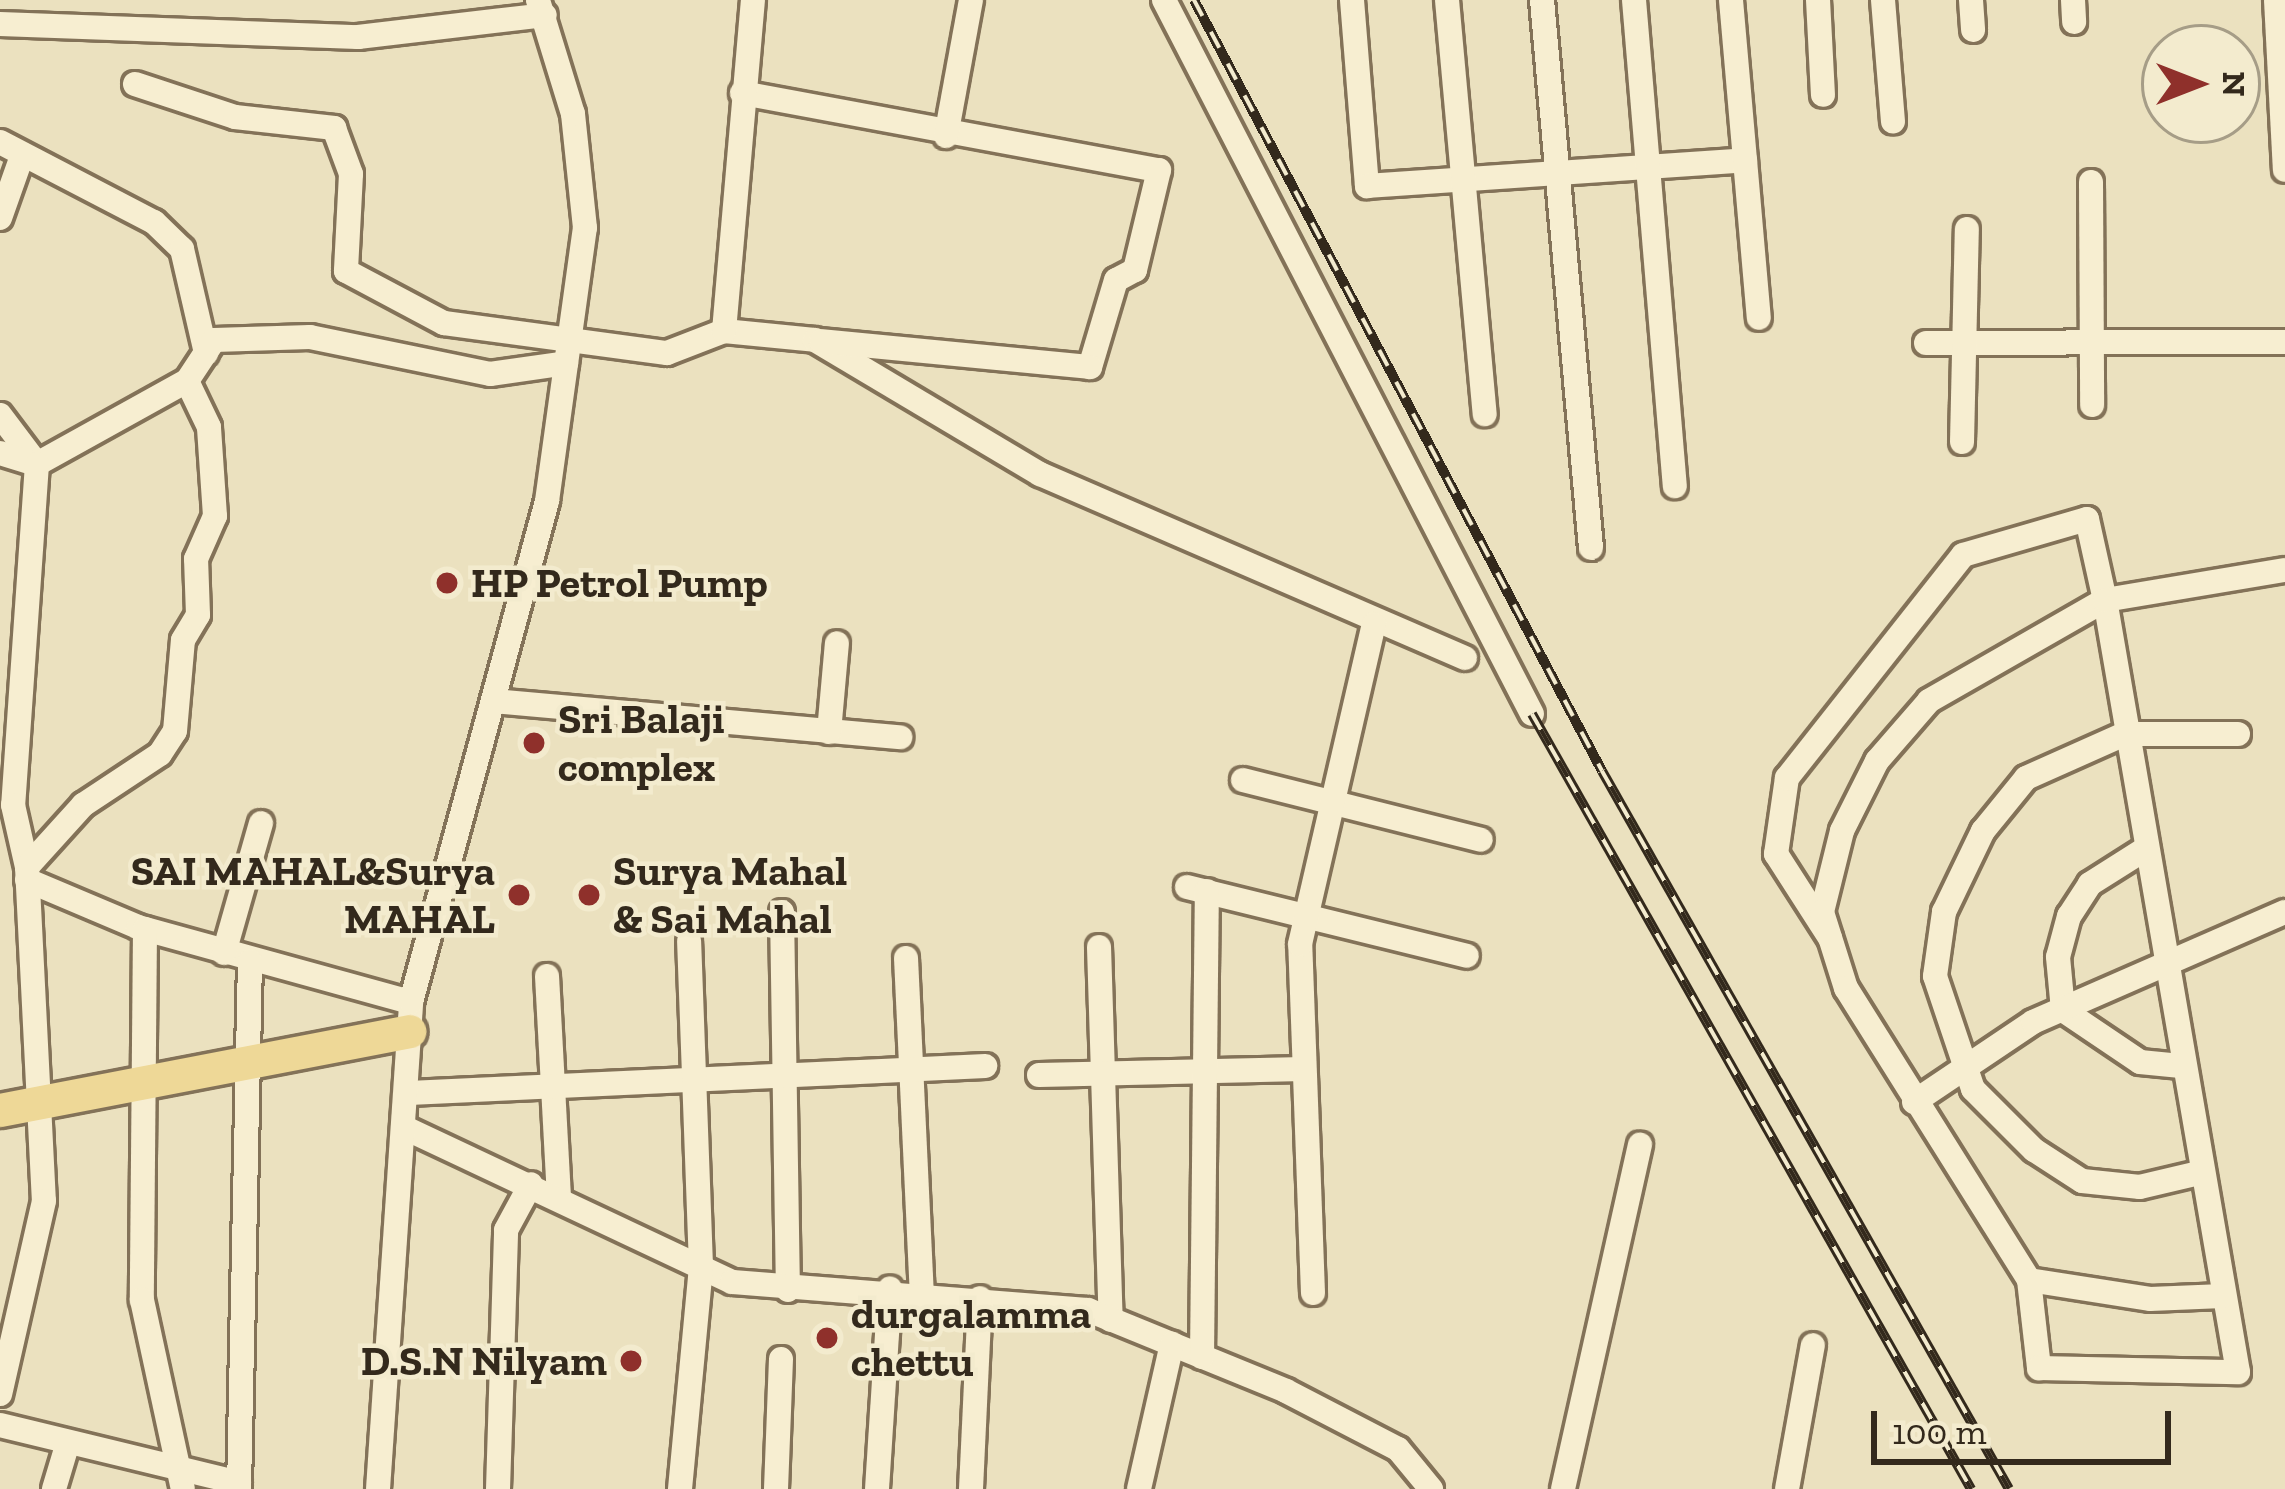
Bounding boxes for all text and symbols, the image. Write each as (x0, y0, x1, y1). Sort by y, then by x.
north arrow (2141, 24, 2261, 144)
text: N (2215, 71, 2254, 97)
place label: HP Petrol Pump (471, 558, 768, 608)
marker: HP Petrol Pump (434, 570, 460, 596)
place label: Sri Balaji complex (558, 694, 724, 792)
marker: Sri Balaji complex (521, 730, 547, 756)
place label: SAI MAHAL&Surya MAHAL (131, 846, 495, 944)
place label: Surya Mahal & Sai Mahal (613, 846, 847, 944)
marker: SAI MAHAL&Surya MAHAL (506, 882, 532, 908)
marker: Surya Mahal & Sai Mahal (576, 882, 602, 908)
place label: durgalamma chettu (851, 1289, 1091, 1388)
marker: durgalamma chettu (814, 1325, 840, 1351)
place label: D.S.N Nilyam (361, 1336, 607, 1386)
marker: D.S.N Nilyam (618, 1348, 644, 1374)
scale bar (1877, 1387, 2177, 1461)
text: 100 m (1892, 1410, 1987, 1453)

